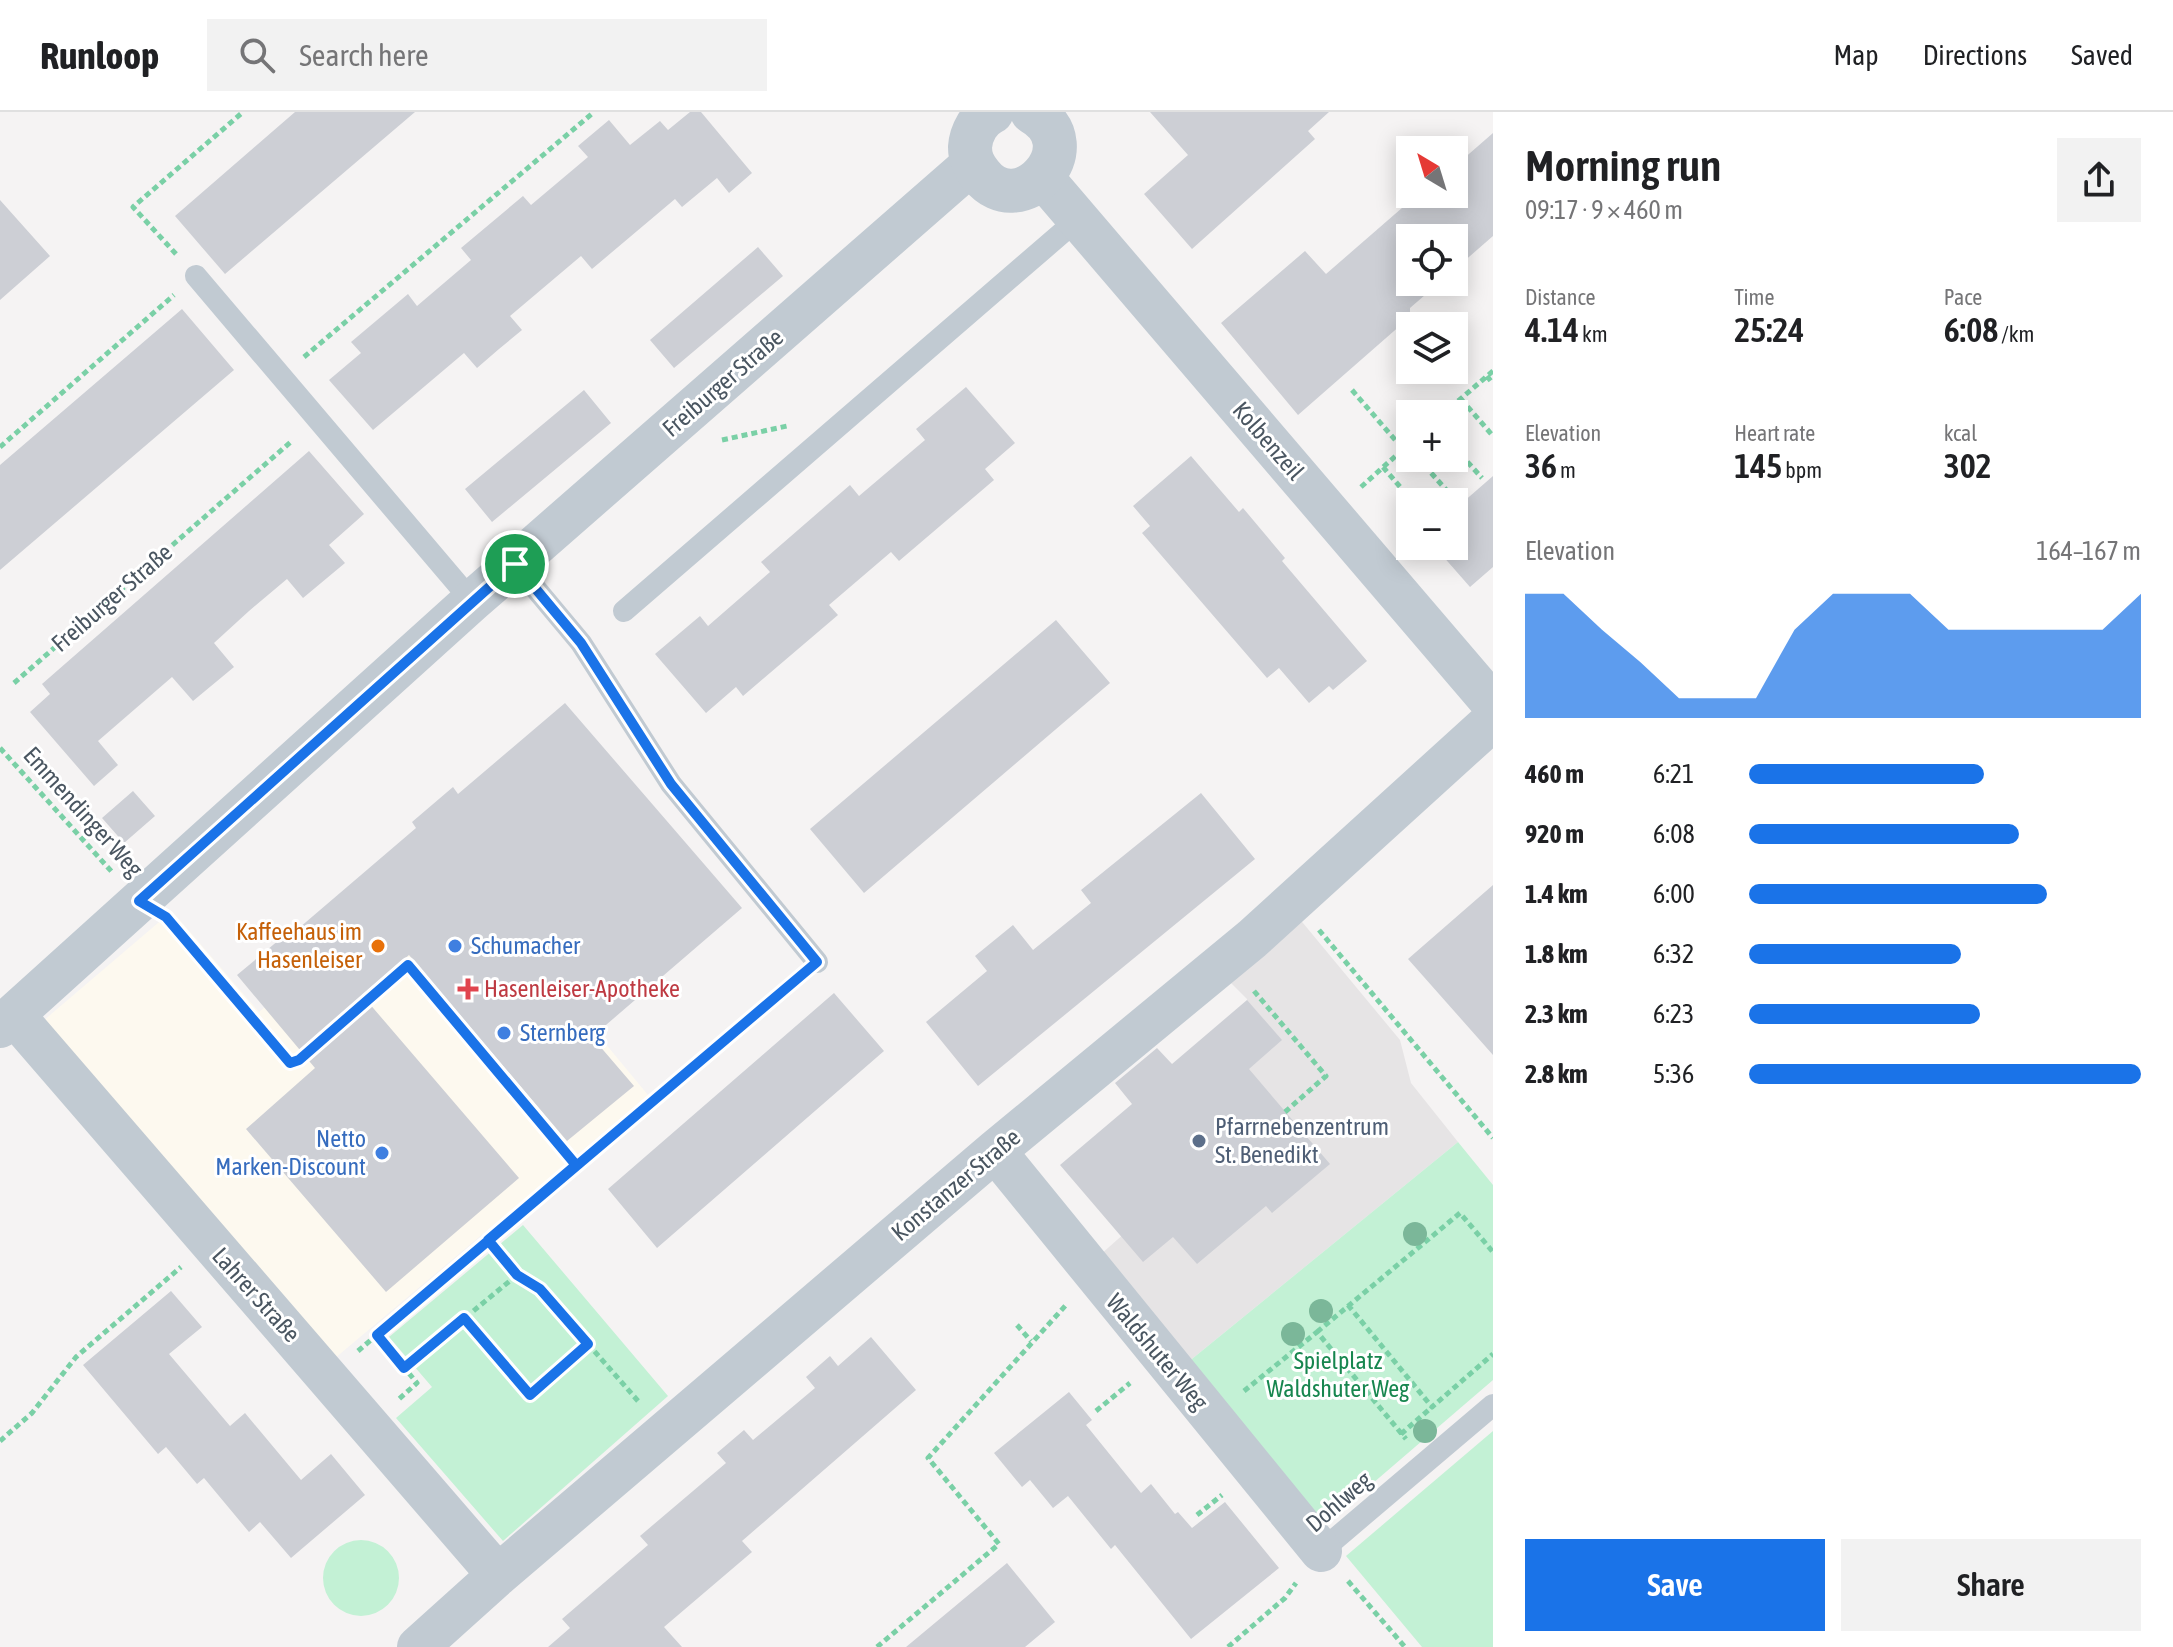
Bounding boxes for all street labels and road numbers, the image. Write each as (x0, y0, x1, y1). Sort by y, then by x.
street label: Freiburger Straße (657, 323, 788, 442)
street label: Kolbenzeil (1227, 396, 1310, 485)
street label: Freiburger Straße (46, 538, 177, 657)
street label: Emmendinger Weg (18, 741, 149, 882)
street label: Konstanzer Straße (886, 1123, 1025, 1246)
street label: Lahrer Straße (207, 1242, 306, 1347)
street label: Waldshuter Weg (1101, 1288, 1214, 1416)
street label: Dohlweg (1300, 1465, 1377, 1537)

